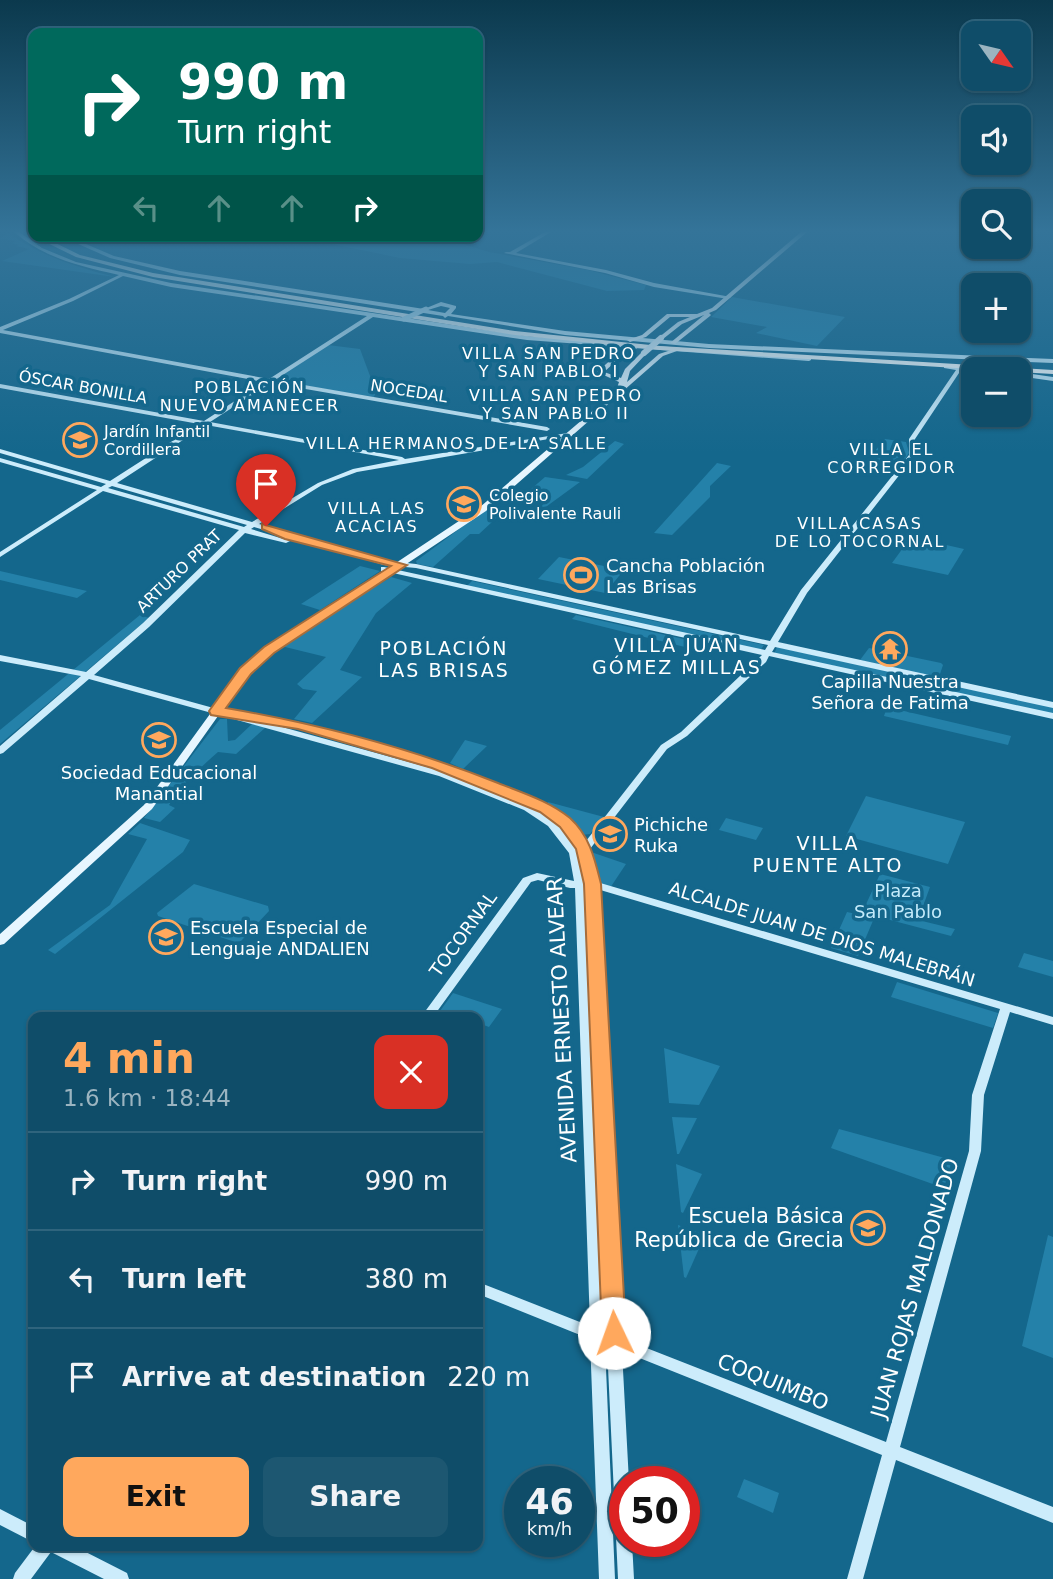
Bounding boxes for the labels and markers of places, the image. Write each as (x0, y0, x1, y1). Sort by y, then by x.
school or university icon: Jardín Infantil Cordillera (61, 421, 99, 459)
place label: Jardín Infantil Cordillera (103, 422, 210, 459)
pin (236, 454, 296, 526)
school or university icon: Colegio Polivalente Rauli (445, 485, 483, 523)
place label: Colegio Polivalente Rauli (489, 486, 621, 523)
place label: Cancha Población Las Brisas (606, 555, 765, 597)
sports icon: Cancha Población Las Brisas (562, 556, 600, 594)
temple icon: Capilla Nuestra Señora de Fatima (871, 630, 909, 668)
place label: Capilla Nuestra Señora de Fatima (811, 671, 969, 713)
school or university icon: Sociedad Educacional Manantial (140, 721, 178, 759)
place label: Sociedad Educacional Manantial (61, 762, 257, 804)
place label: Pichiche Ruka (634, 814, 708, 856)
school or university icon: Pichiche Ruka (591, 815, 629, 853)
place label: Escuela Especial de Lenguaje ANDALIEN (190, 917, 370, 959)
school or university icon: Escuela Especial de Lenguaje ANDALIEN (147, 918, 185, 956)
place label: Escuela Básica República de Grecia (634, 1204, 844, 1252)
school or university icon: Escuela Básica República de Grecia (849, 1209, 887, 1247)

